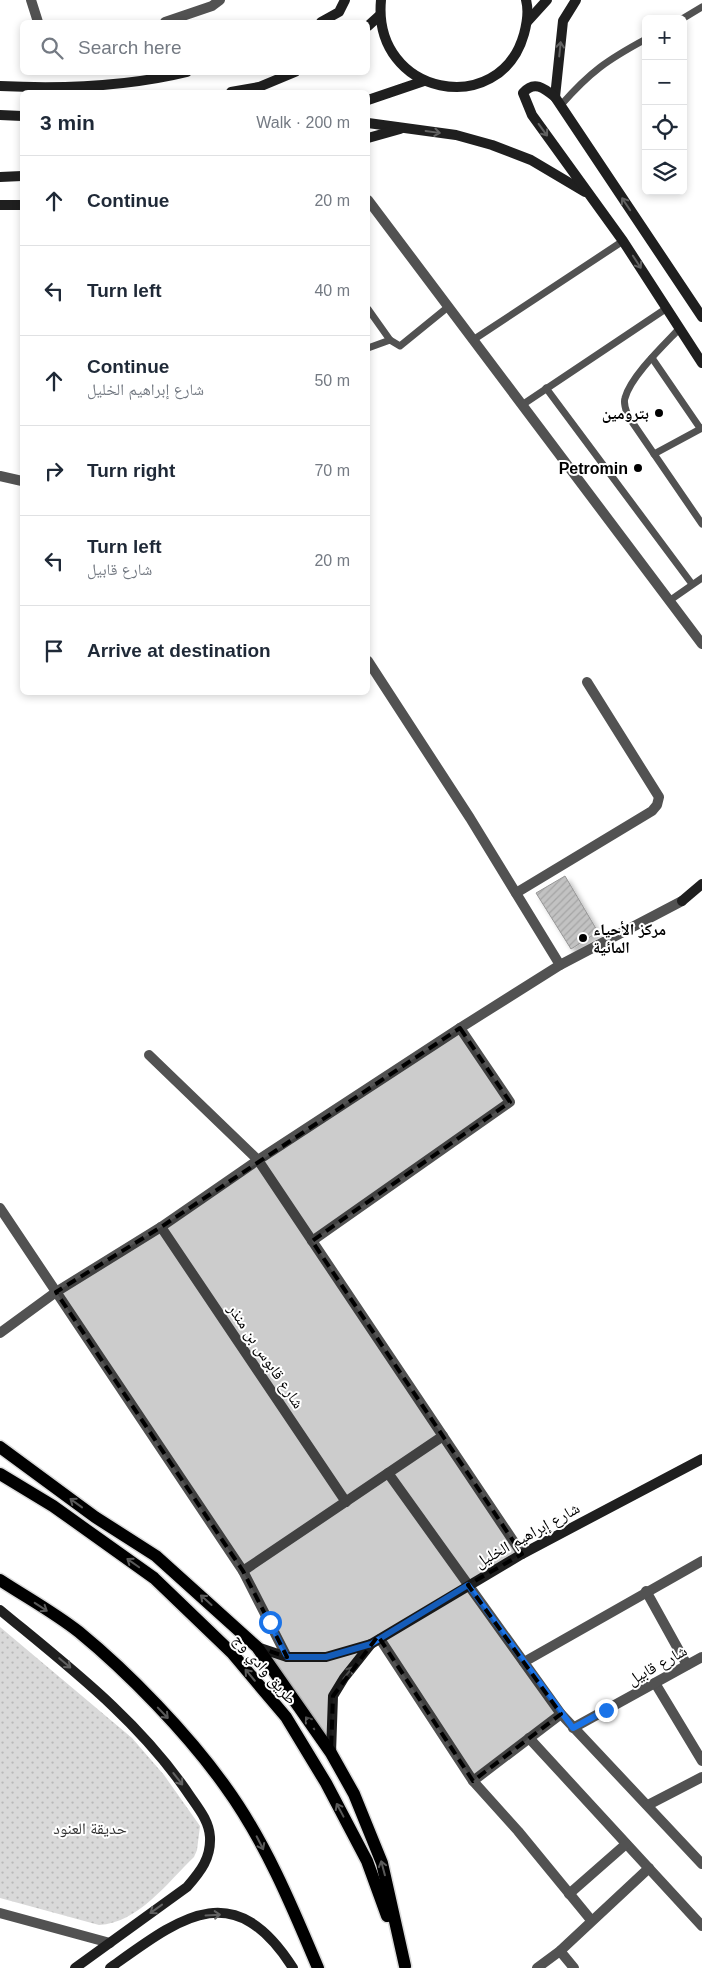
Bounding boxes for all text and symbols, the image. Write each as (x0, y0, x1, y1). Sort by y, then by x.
map controls (642, 15, 687, 195)
button: + (642, 15, 687, 60)
search box (20, 20, 370, 75)
icon: search (38, 34, 66, 62)
text: Search here (78, 37, 182, 58)
one-way arrow (555, 41, 565, 57)
button: − (642, 60, 687, 105)
button: locate (642, 105, 687, 150)
text: 3 min (40, 111, 95, 134)
text: Walk · 200 m (256, 114, 350, 131)
one-way arrow (538, 123, 548, 137)
one-way arrow (425, 127, 441, 137)
button: layers (642, 150, 687, 195)
icon: ahead (40, 187, 68, 215)
text: Continue (87, 190, 169, 211)
text: 20 m (314, 192, 350, 209)
one-way arrow (621, 197, 631, 211)
one-way arrow (632, 255, 642, 269)
icon: left (40, 277, 68, 305)
text: Turn left (87, 280, 162, 301)
text: 40 m (314, 282, 350, 299)
text: Continue (87, 356, 169, 377)
icon: ahead (40, 367, 68, 395)
text: 50 m (314, 372, 350, 389)
text: شارع إبراهيم الخليل (87, 381, 204, 398)
place label: بترومين (602, 405, 649, 423)
marker: بترومين (653, 407, 665, 419)
icon: right (40, 457, 68, 485)
text: Turn right (87, 460, 175, 481)
place label: Petromin (559, 460, 628, 477)
text: 70 m (314, 462, 350, 479)
marker: Petromin (632, 462, 644, 474)
text: Turn left (87, 536, 162, 557)
icon: left (40, 547, 68, 575)
text: 20 m (314, 552, 350, 569)
text: شارع قابيل (87, 561, 152, 578)
icon: arrive (40, 637, 68, 665)
text: Arrive at destination (87, 640, 271, 661)
place label: مركز الأحياء المائية (593, 921, 666, 956)
marker: مركز الأحياء المائية (577, 932, 589, 944)
street label: شارع قابوس بن منذر (223, 1300, 307, 1412)
one-way arrow (70, 1497, 83, 1508)
street label: شارع إبراهيم الخليل (472, 1499, 583, 1573)
one-way arrow (127, 1558, 141, 1568)
one-way arrow (199, 1594, 212, 1606)
one-way arrow (33, 1602, 47, 1612)
route start (259, 1611, 282, 1634)
street label: طريق وادي وج (227, 1631, 300, 1710)
street label: شارع قابيل (624, 1642, 691, 1690)
one-way arrow (58, 1657, 71, 1669)
one-way arrow (343, 1666, 353, 1680)
one-way arrow (245, 1669, 256, 1682)
route end (595, 1699, 618, 1722)
one-way arrow (157, 1707, 169, 1720)
one-way arrow (305, 1716, 315, 1730)
one-way arrow (172, 1772, 183, 1785)
one-way arrow (335, 1803, 344, 1818)
park label: حديقة العنود (53, 1820, 127, 1838)
one-way arrow (256, 1835, 265, 1850)
one-way arrow (377, 1860, 387, 1876)
one-way arrow (149, 1904, 163, 1914)
one-way arrow (205, 1910, 221, 1919)

